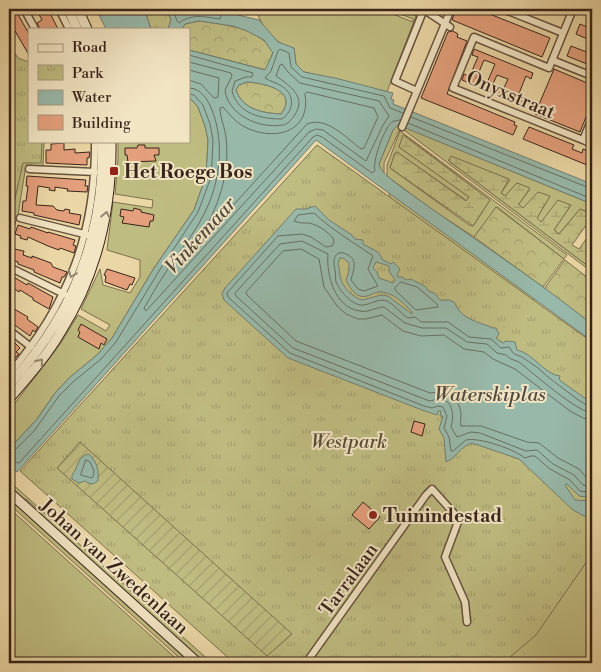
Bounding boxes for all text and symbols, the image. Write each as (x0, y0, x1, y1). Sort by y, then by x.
legend (28, 28, 190, 142)
text: Road (72, 38, 107, 57)
text: Park (72, 64, 104, 83)
street label: Onyxstraat (463, 65, 559, 124)
text: Water (71, 88, 112, 107)
text: Building (71, 114, 131, 133)
place label: Het Roege Bos (124, 160, 252, 184)
marker: Het Roege Bos (108, 165, 120, 177)
water label: Vinkemaar (160, 192, 243, 280)
one-way arrow (100, 211, 110, 219)
one-way arrow (67, 270, 77, 278)
one-way arrow (35, 359, 43, 368)
water label: Waterskiplas (434, 383, 546, 408)
park label: Westpark (311, 430, 387, 454)
street label: Johan van Zwedenlaan (34, 493, 194, 640)
place label: Tuinindestad (383, 504, 502, 528)
marker: Tuinindestad (367, 509, 379, 521)
street label: Tarralaan (314, 538, 383, 621)

